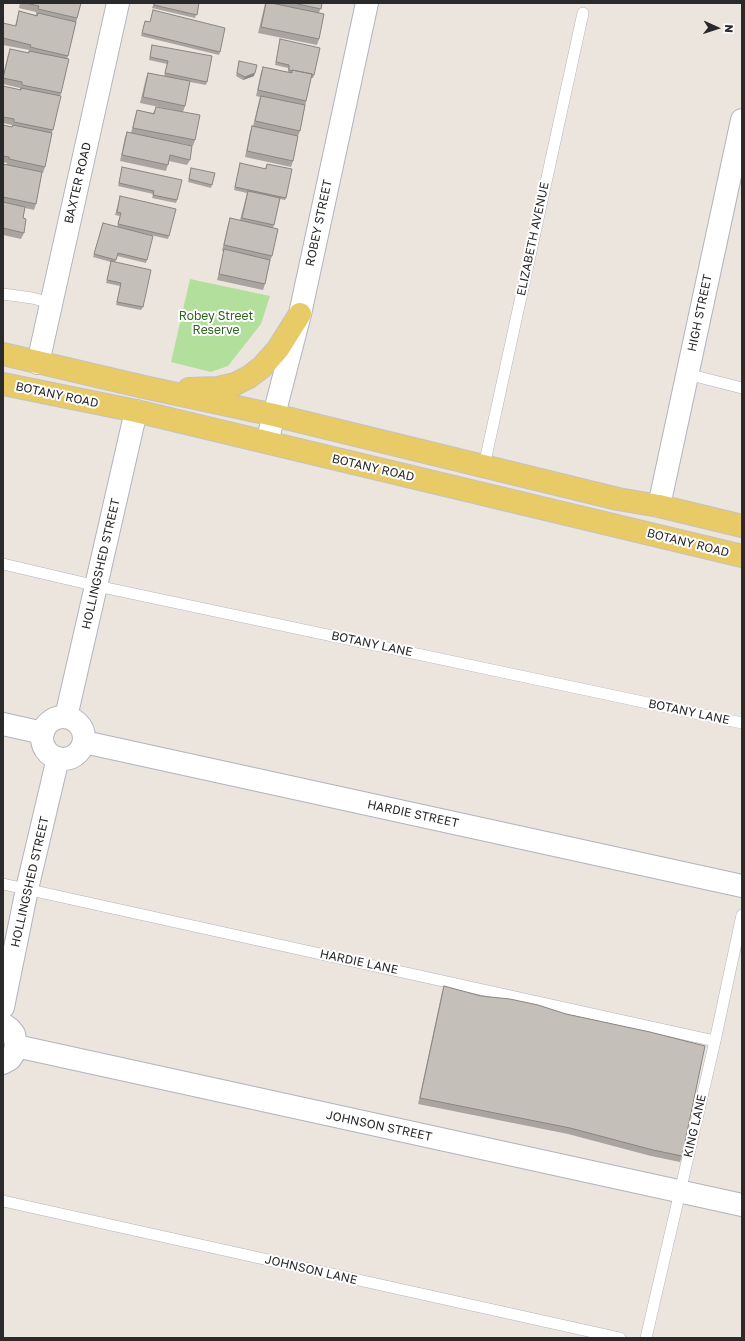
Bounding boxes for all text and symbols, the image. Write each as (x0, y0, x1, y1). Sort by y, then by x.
north arrow (697, 8, 737, 48)
text: N (723, 24, 736, 33)
street label: BAXTER ROAD (62, 141, 94, 225)
street label: ROBEY STREET (303, 178, 335, 268)
street label: ELIZABETH AVENUE (514, 181, 552, 297)
street label: HIGH STREET (685, 273, 715, 353)
park label: Robey Street Reserve (179, 309, 253, 337)
street label: BOTANY ROAD (14, 379, 100, 411)
street label: BOTANY ROAD (330, 452, 416, 484)
street label: HOLLINGSHED STREET (79, 497, 123, 631)
street label: BOTANY ROAD (645, 526, 731, 560)
street label: BOTANY LANE (330, 628, 414, 660)
street label: BOTANY LANE (647, 696, 731, 728)
street label: HARDIE STREET (366, 797, 460, 831)
street label: HOLLINGSHED STREET (8, 815, 52, 949)
street label: HARDIE LANE (319, 947, 399, 977)
street label: KING LANE (681, 1093, 709, 1159)
street label: JOHNSON STREET (325, 1108, 433, 1144)
street label: JOHNSON LANE (264, 1252, 358, 1288)

